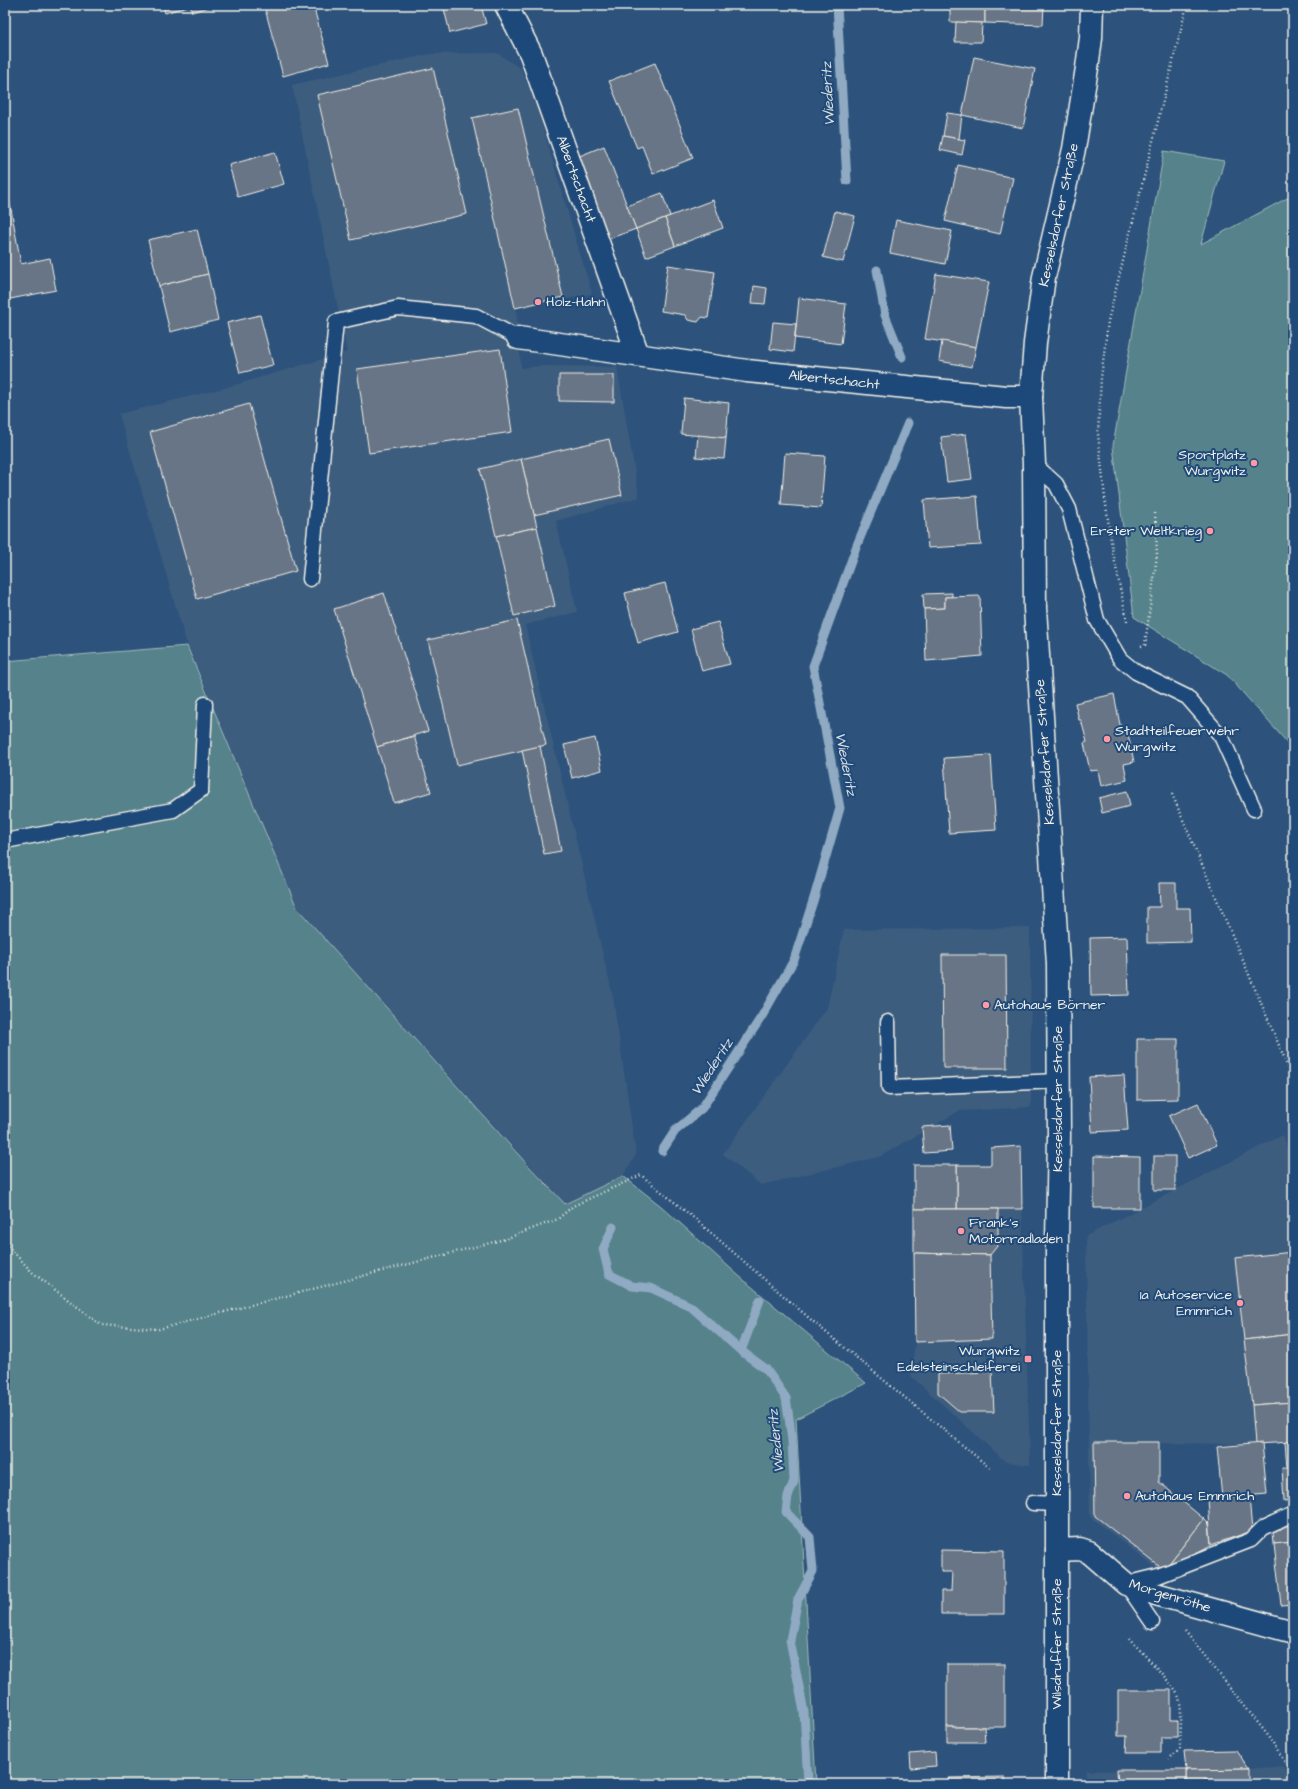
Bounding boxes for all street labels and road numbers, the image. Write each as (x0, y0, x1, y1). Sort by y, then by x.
street label: Albertschacht (551, 133, 601, 226)
street label: Kesselsdorfer Straße (1034, 141, 1084, 288)
street label: Albertschacht (788, 365, 881, 395)
street label: Kesselsdorfer Straße (1030, 678, 1060, 825)
street label: Kesselsdorfer Straße (1048, 1026, 1068, 1172)
street label: Kesselsdorfer Straße (1047, 1350, 1067, 1496)
street label: Morgenröthe (1127, 1574, 1214, 1618)
street label: Wilsdruffer Straße (1047, 1578, 1067, 1710)

